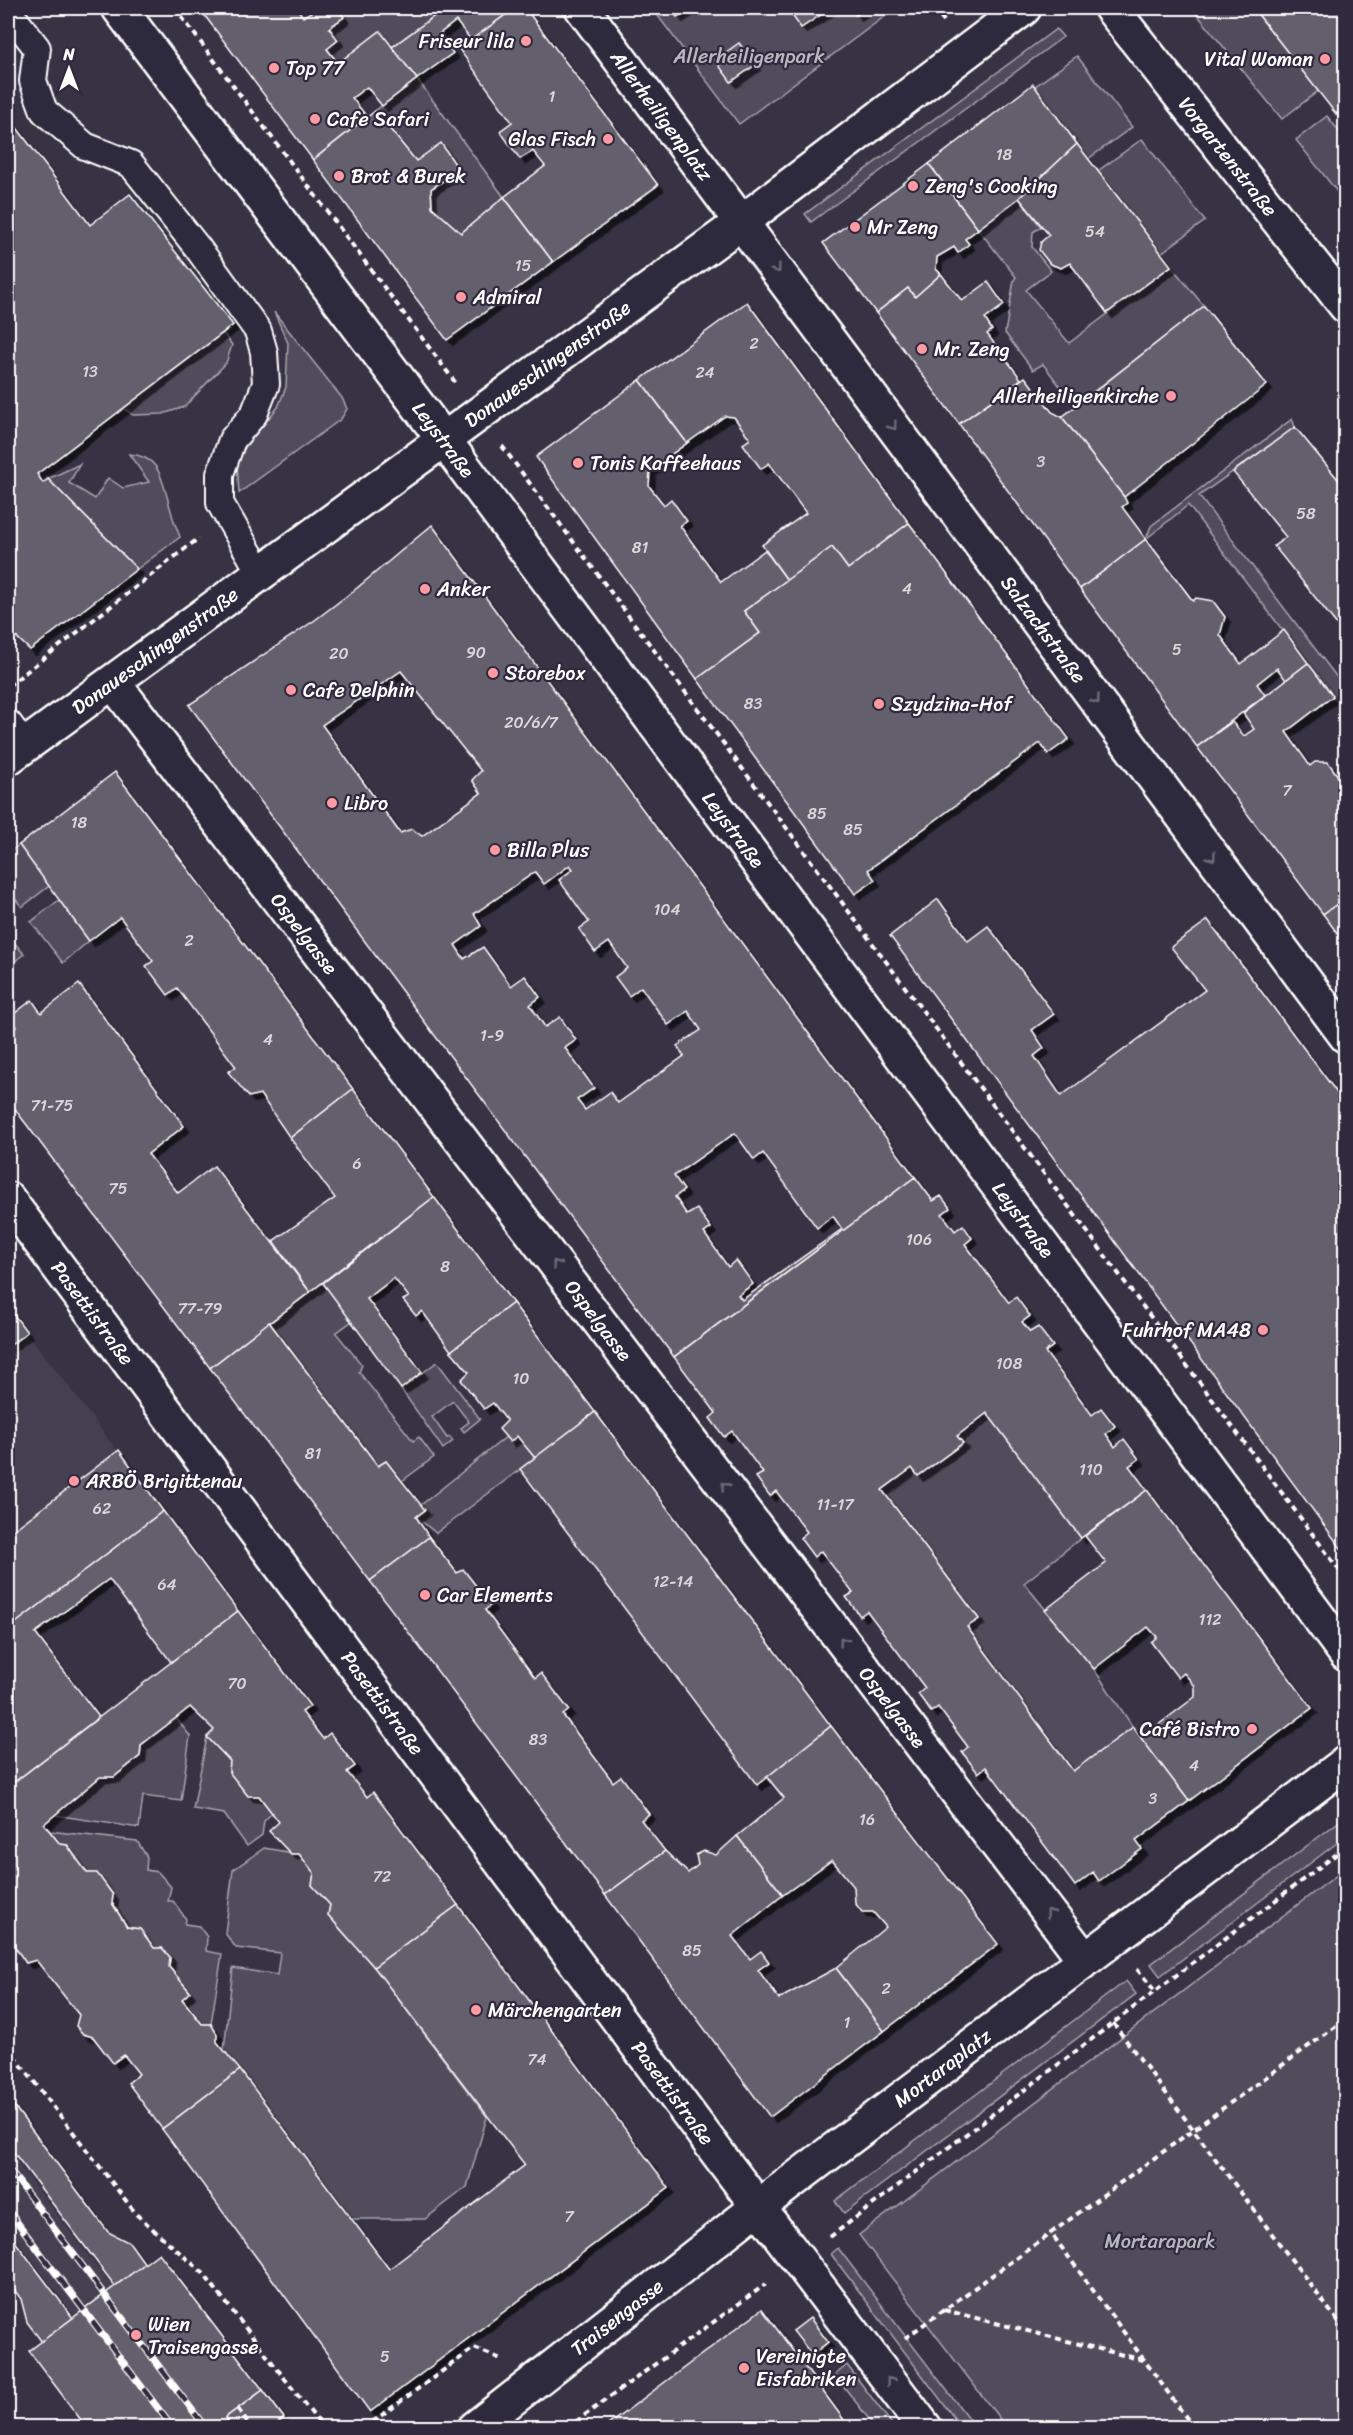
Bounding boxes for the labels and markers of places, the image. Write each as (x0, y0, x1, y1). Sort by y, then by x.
place label: Friseur lila (419, 24, 515, 59)
marker: Friseur lila (519, 34, 533, 48)
place label: Vital Woman (1204, 42, 1313, 77)
place label: Top 77 (286, 51, 346, 86)
marker: Vital Woman (1318, 52, 1332, 66)
marker: Top 77 (267, 61, 281, 75)
place label: Cafe Safari (327, 102, 430, 137)
marker: Cafe Safari (308, 112, 322, 126)
place label: Glas Fisch (508, 122, 596, 157)
marker: Glas Fisch (601, 132, 615, 146)
place label: Brot & Burek (351, 159, 466, 194)
marker: Brot & Burek (332, 169, 346, 183)
place label: Zeng's Cooking (925, 169, 1058, 204)
marker: Zeng's Cooking (906, 179, 920, 193)
place label: Mr Zeng (867, 210, 938, 245)
marker: Mr Zeng (848, 220, 862, 234)
place label: Admiral (472, 280, 543, 315)
marker: Admiral (454, 290, 468, 304)
place label: Mr. Zeng (934, 332, 1010, 367)
marker: Mr. Zeng (915, 342, 929, 356)
place label: Allerheiligenkirche (991, 379, 1159, 414)
marker: Allerheiligenkirche (1164, 389, 1178, 403)
place label: Tonis Kaffeehaus (590, 446, 742, 481)
marker: Tonis Kaffeehaus (571, 456, 585, 470)
place label: Anker (436, 572, 491, 607)
marker: Anker (418, 582, 432, 596)
place label: Storebox (505, 656, 587, 691)
marker: Storebox (486, 666, 500, 680)
place label: Cafe Delphin (303, 673, 415, 708)
marker: Cafe Delphin (284, 683, 298, 697)
place label: Szydzina-Hof (891, 687, 1014, 722)
marker: Szydzina-Hof (872, 697, 886, 711)
place label: Libro (344, 786, 388, 821)
marker: Libro (325, 796, 339, 810)
place label: Billa Plus (507, 833, 590, 868)
marker: Billa Plus (488, 843, 502, 857)
place label: Fuhrhof MA48 (1122, 1313, 1251, 1348)
marker: Fuhrhof MA48 (1256, 1323, 1270, 1337)
place label: ARBÖ Brigittenau (85, 1464, 242, 1499)
marker: ARBÖ Brigittenau (67, 1474, 81, 1488)
place label: Car Elements (437, 1578, 554, 1613)
marker: Car Elements (418, 1588, 432, 1602)
place label: Café Bistro (1139, 1712, 1240, 1747)
marker: Café Bistro (1245, 1722, 1259, 1736)
place label: Märchengarten (488, 1993, 622, 2028)
marker: Märchengarten (469, 2003, 483, 2017)
place label: Wien Traisengasse (148, 2307, 259, 2365)
marker: Wien Traisengasse (129, 2328, 143, 2342)
place label: Vereinigte Eisfabriken (756, 2339, 857, 2397)
marker: Vereinigte Eisfabriken (737, 2361, 751, 2375)

